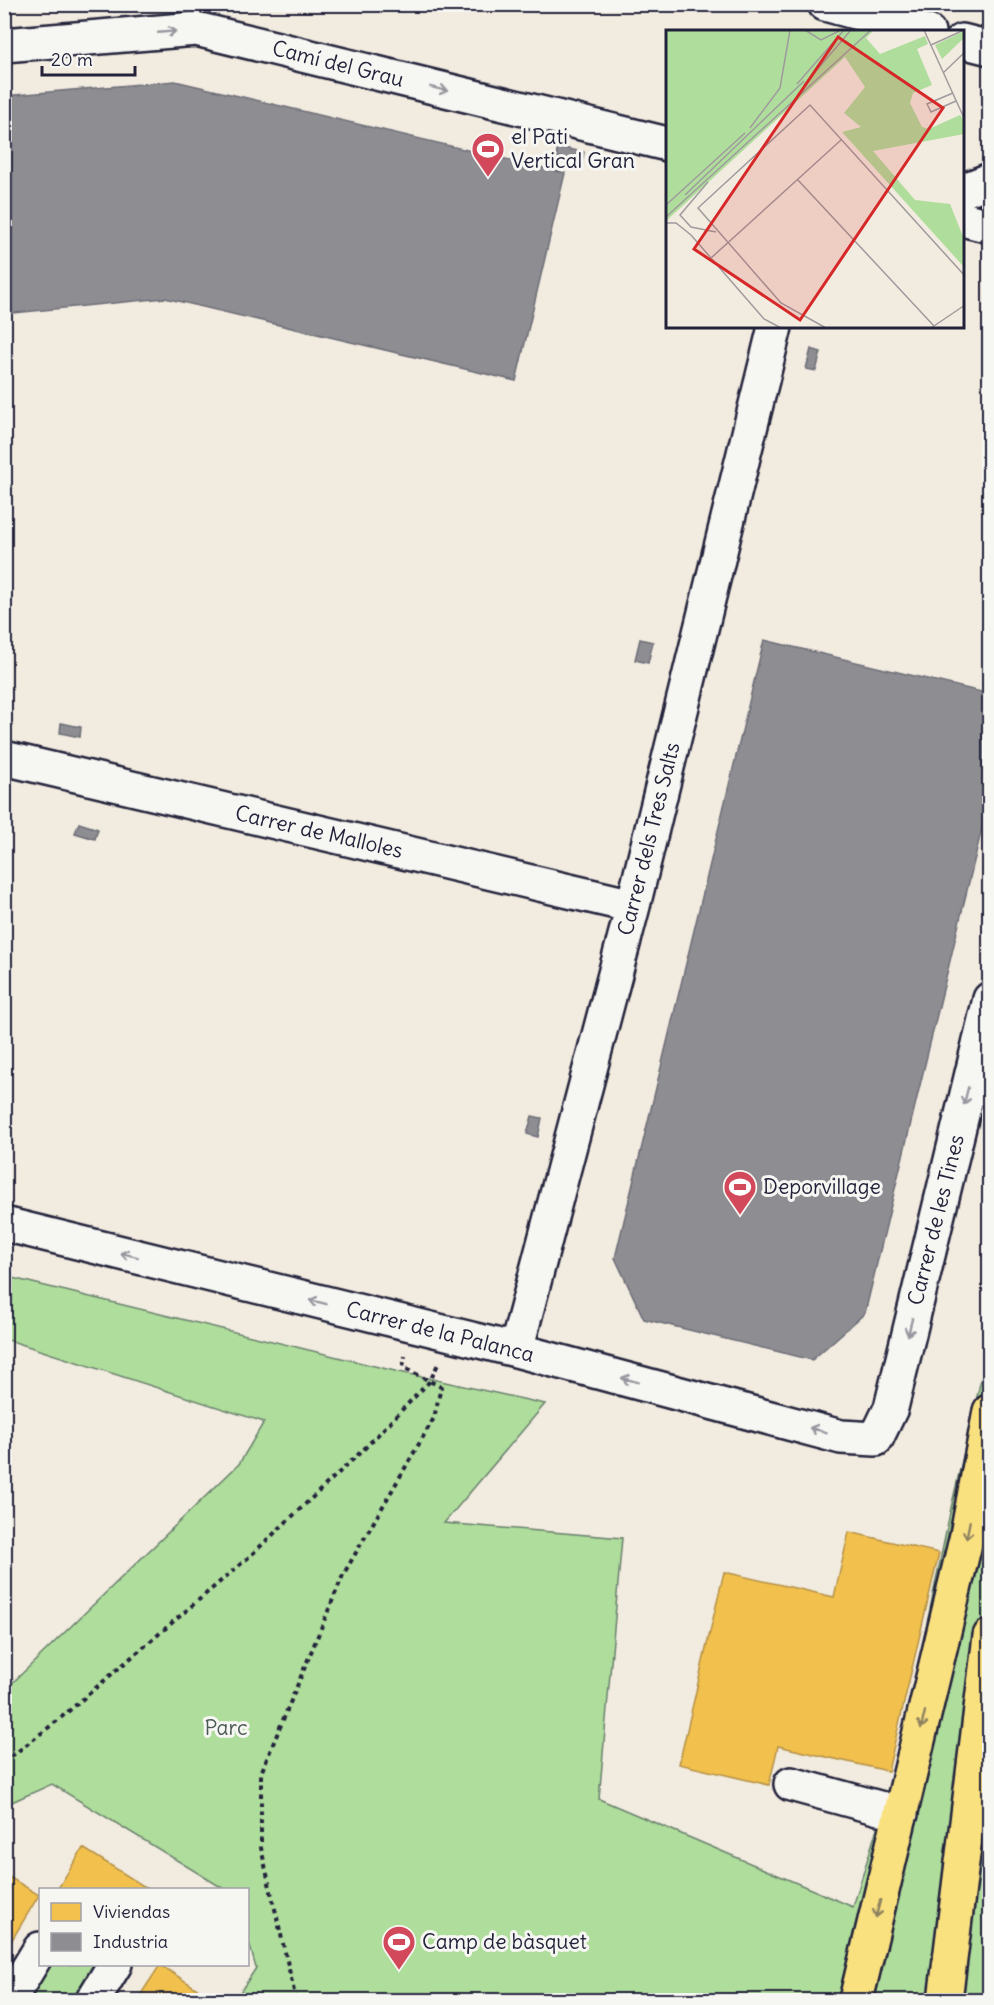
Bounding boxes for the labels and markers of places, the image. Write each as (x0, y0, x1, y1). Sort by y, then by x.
place label: el Pati Vertical Gran (511, 123, 635, 174)
sports icon: el Pati Vertical Gran (470, 131, 506, 178)
sports icon: Deporvillage (722, 1169, 758, 1216)
place label: Deporvillage (763, 1173, 881, 1200)
sports icon: Camp de bàsquet (381, 1924, 417, 1971)
place label: Camp de bàsquet (422, 1928, 587, 1955)

